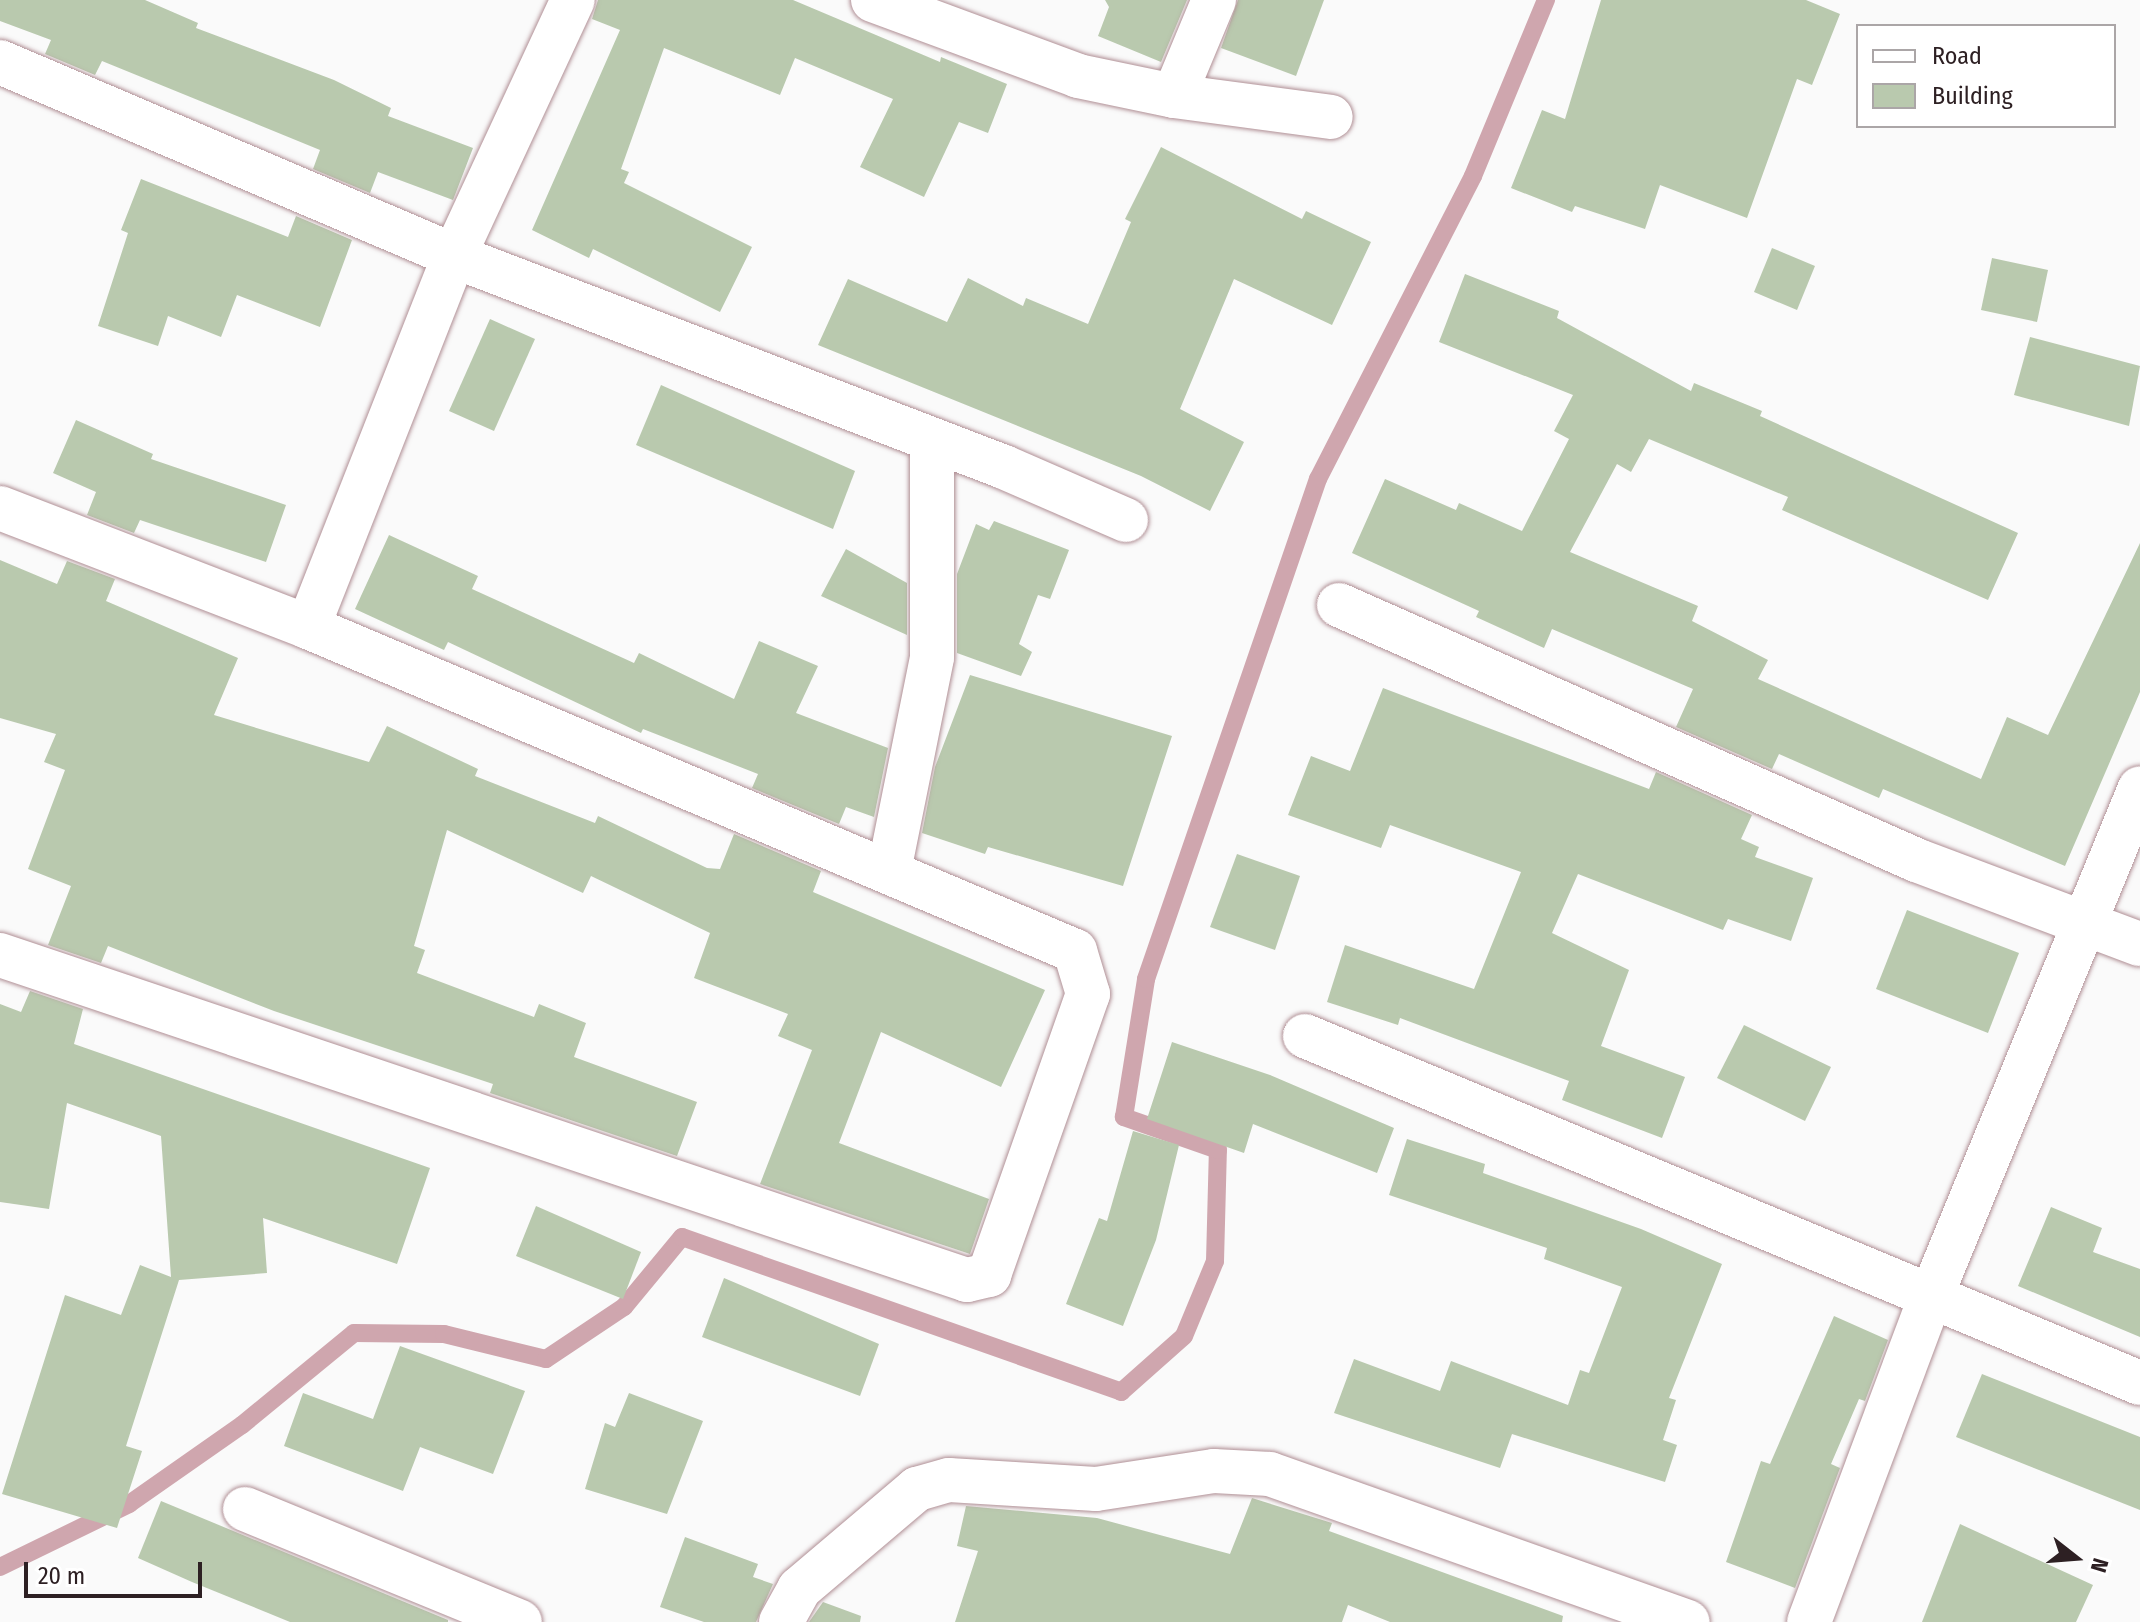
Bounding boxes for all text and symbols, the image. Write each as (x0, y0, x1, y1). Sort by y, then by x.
legend (1856, 24, 2116, 128)
text: Road (1932, 42, 1982, 70)
text: Building (1932, 82, 2013, 110)
north arrow (2036, 1518, 2116, 1598)
scale bar (28, 1546, 206, 1596)
text: N (2085, 1555, 2114, 1575)
text: 20 m (38, 1562, 85, 1590)

